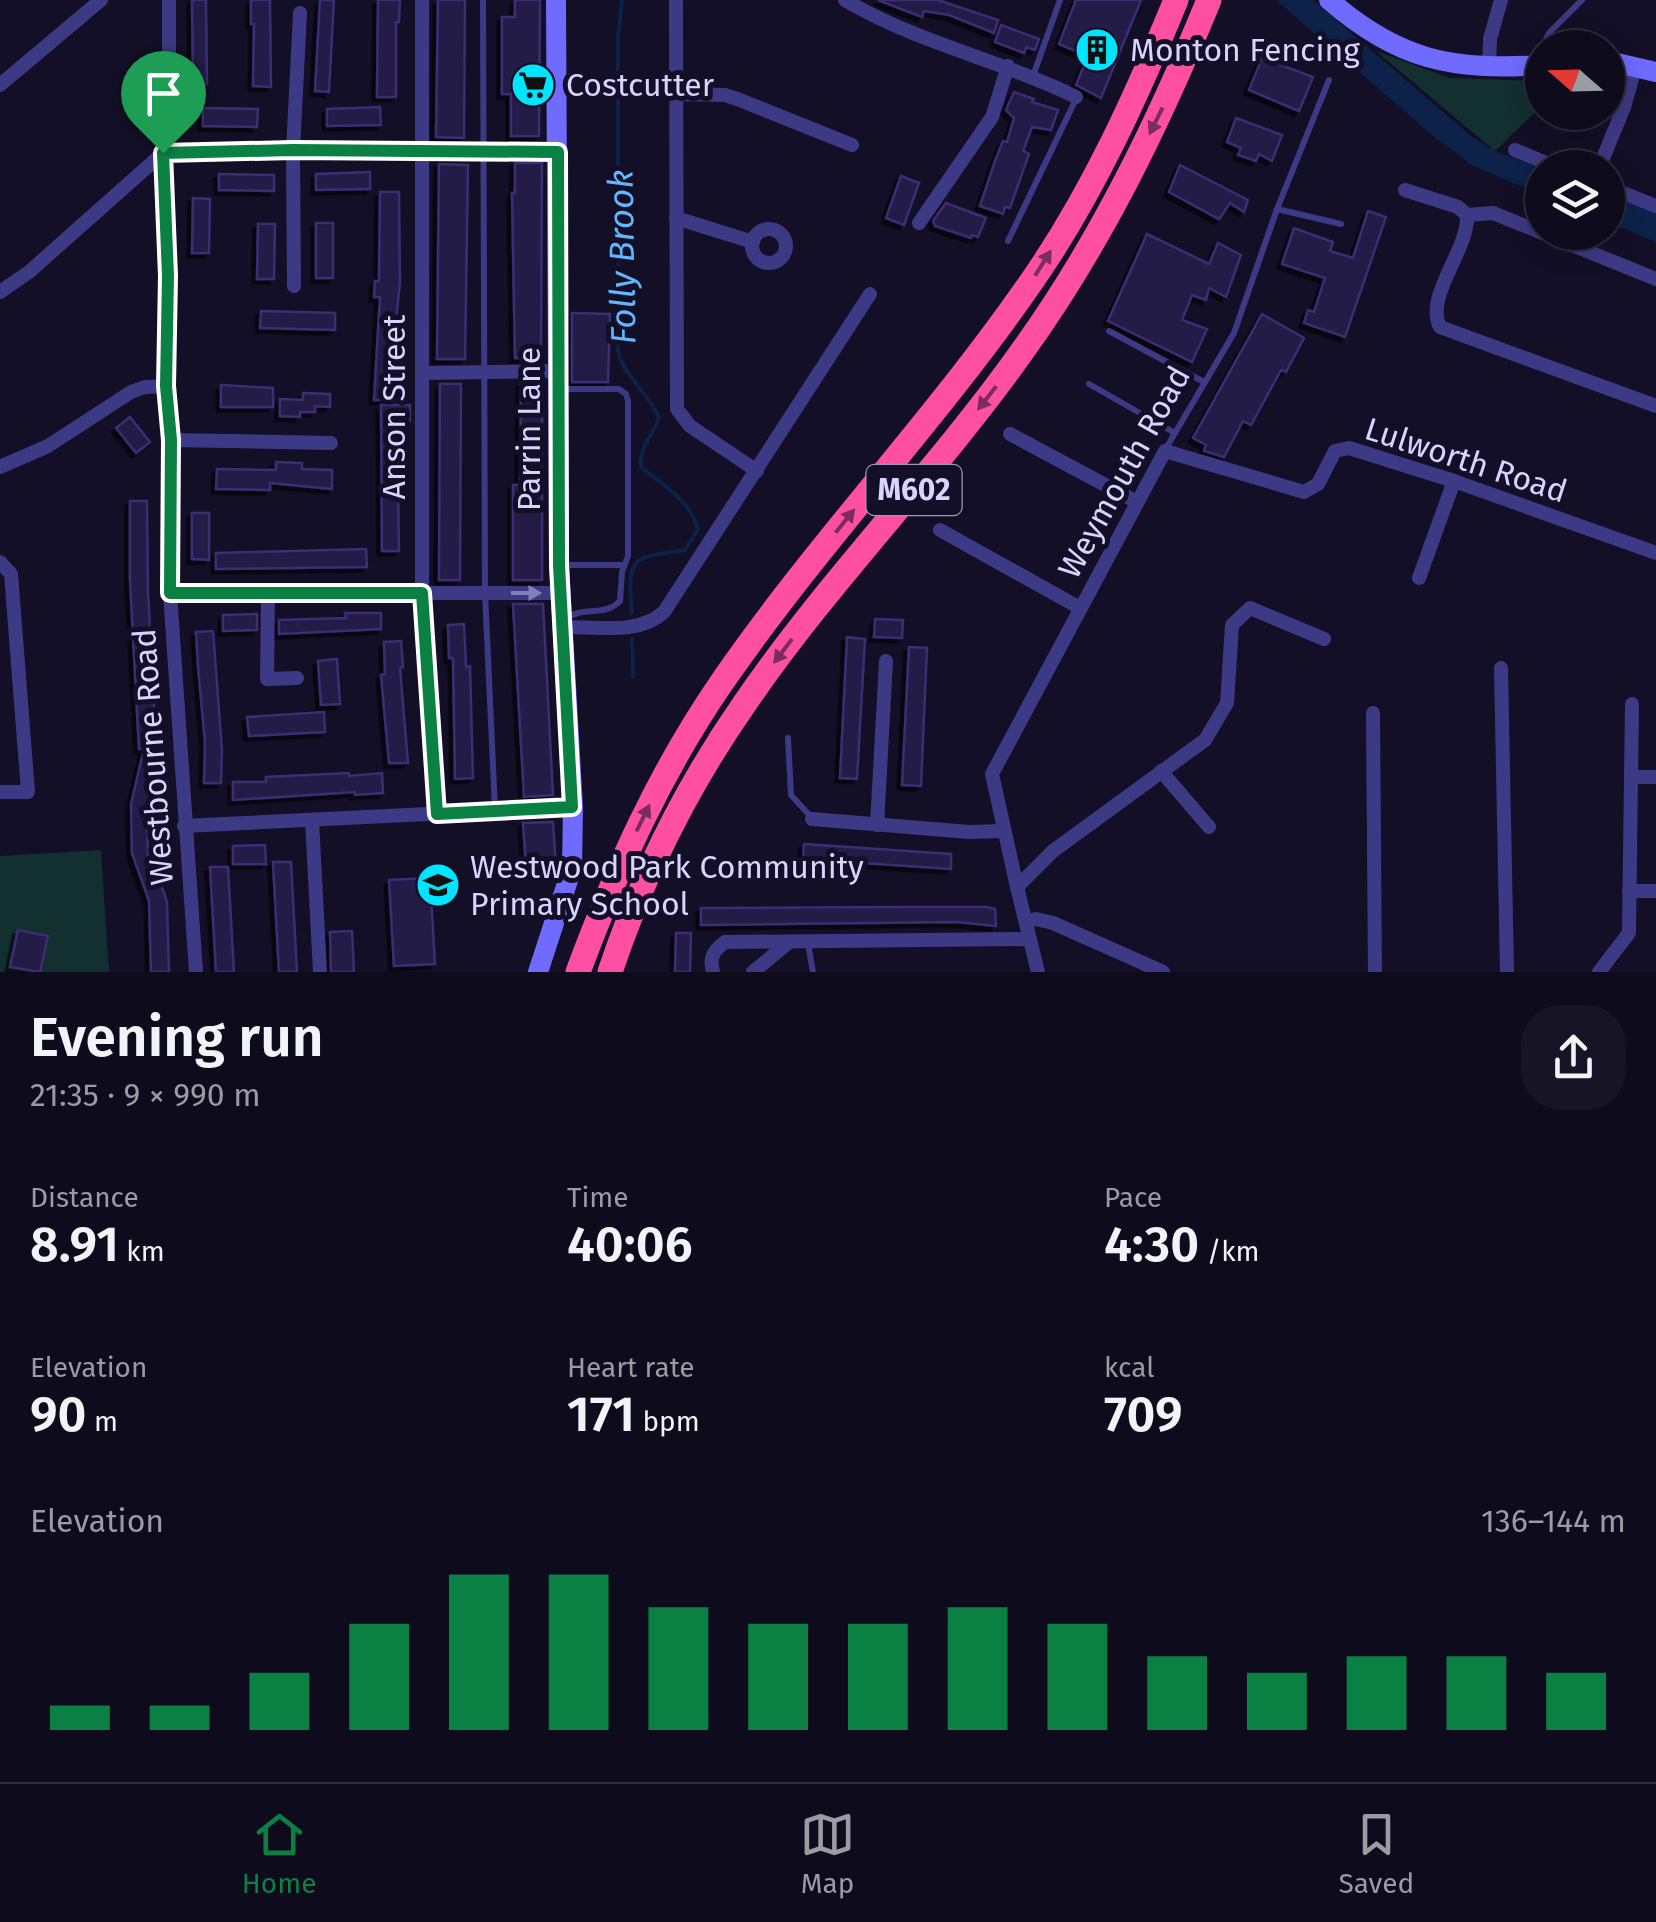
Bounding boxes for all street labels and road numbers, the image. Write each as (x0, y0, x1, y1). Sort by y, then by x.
street label: Anson Street (375, 314, 413, 499)
street label: Parrin Lane (510, 347, 548, 511)
street label: Weymouth Road (1050, 359, 1198, 585)
street label: Lulworth Road (1360, 409, 1572, 511)
road number: M602 (866, 465, 962, 515)
street label: Westbourne Road (125, 627, 181, 887)

